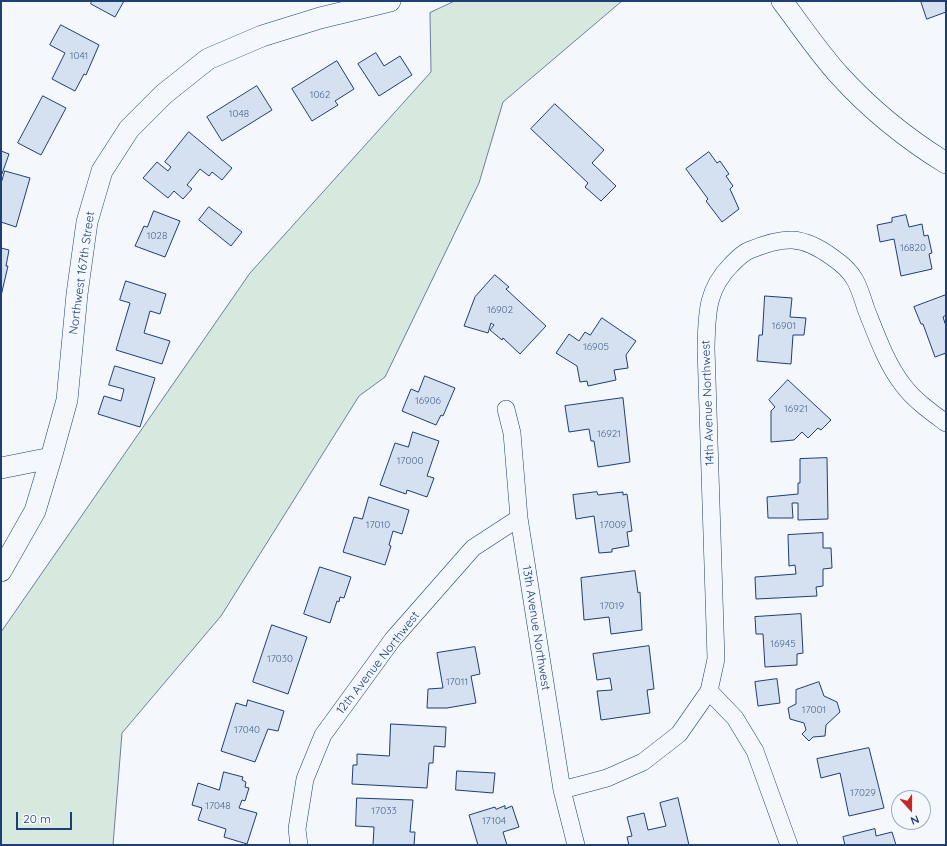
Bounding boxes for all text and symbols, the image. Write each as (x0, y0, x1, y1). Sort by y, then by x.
house number: 1041 (70, 50, 88, 62)
house number: 1062 (310, 89, 330, 101)
house number: 1048 (229, 108, 249, 120)
street label: Northwest 167th Street (66, 210, 98, 336)
house number: 1028 (147, 230, 167, 242)
house number: 16820 (900, 242, 926, 254)
house number: 16902 (487, 304, 513, 316)
house number: 16901 (772, 320, 796, 332)
street label: 14th Avenue Northwest (699, 340, 717, 466)
house number: 16905 (583, 341, 609, 353)
house number: 16906 (415, 395, 441, 407)
house number: 16921 (784, 403, 808, 415)
house number: 16921 (597, 428, 621, 440)
house number: 17000 (397, 455, 423, 467)
house number: 17010 (366, 519, 390, 531)
house number: 17009 (600, 519, 626, 531)
street label: 13th Avenue Northwest (519, 565, 553, 691)
house number: 17019 (600, 600, 624, 612)
street label: 12th Avenue Northwest (333, 609, 423, 717)
house number: 16945 (770, 638, 796, 650)
house number: 17030 (267, 653, 293, 665)
house number: 17011 (446, 676, 468, 688)
house number: 17001 (802, 704, 826, 716)
house number: 17040 (234, 724, 260, 736)
house number: 17029 (850, 787, 876, 799)
north arrow (891, 790, 931, 830)
house number: 17048 (205, 800, 231, 812)
scale bar (18, 804, 74, 830)
house number: 17033 (371, 805, 397, 817)
text: 20 m (23, 811, 51, 826)
text: N (909, 812, 921, 828)
house number: 17104 (482, 815, 506, 827)

